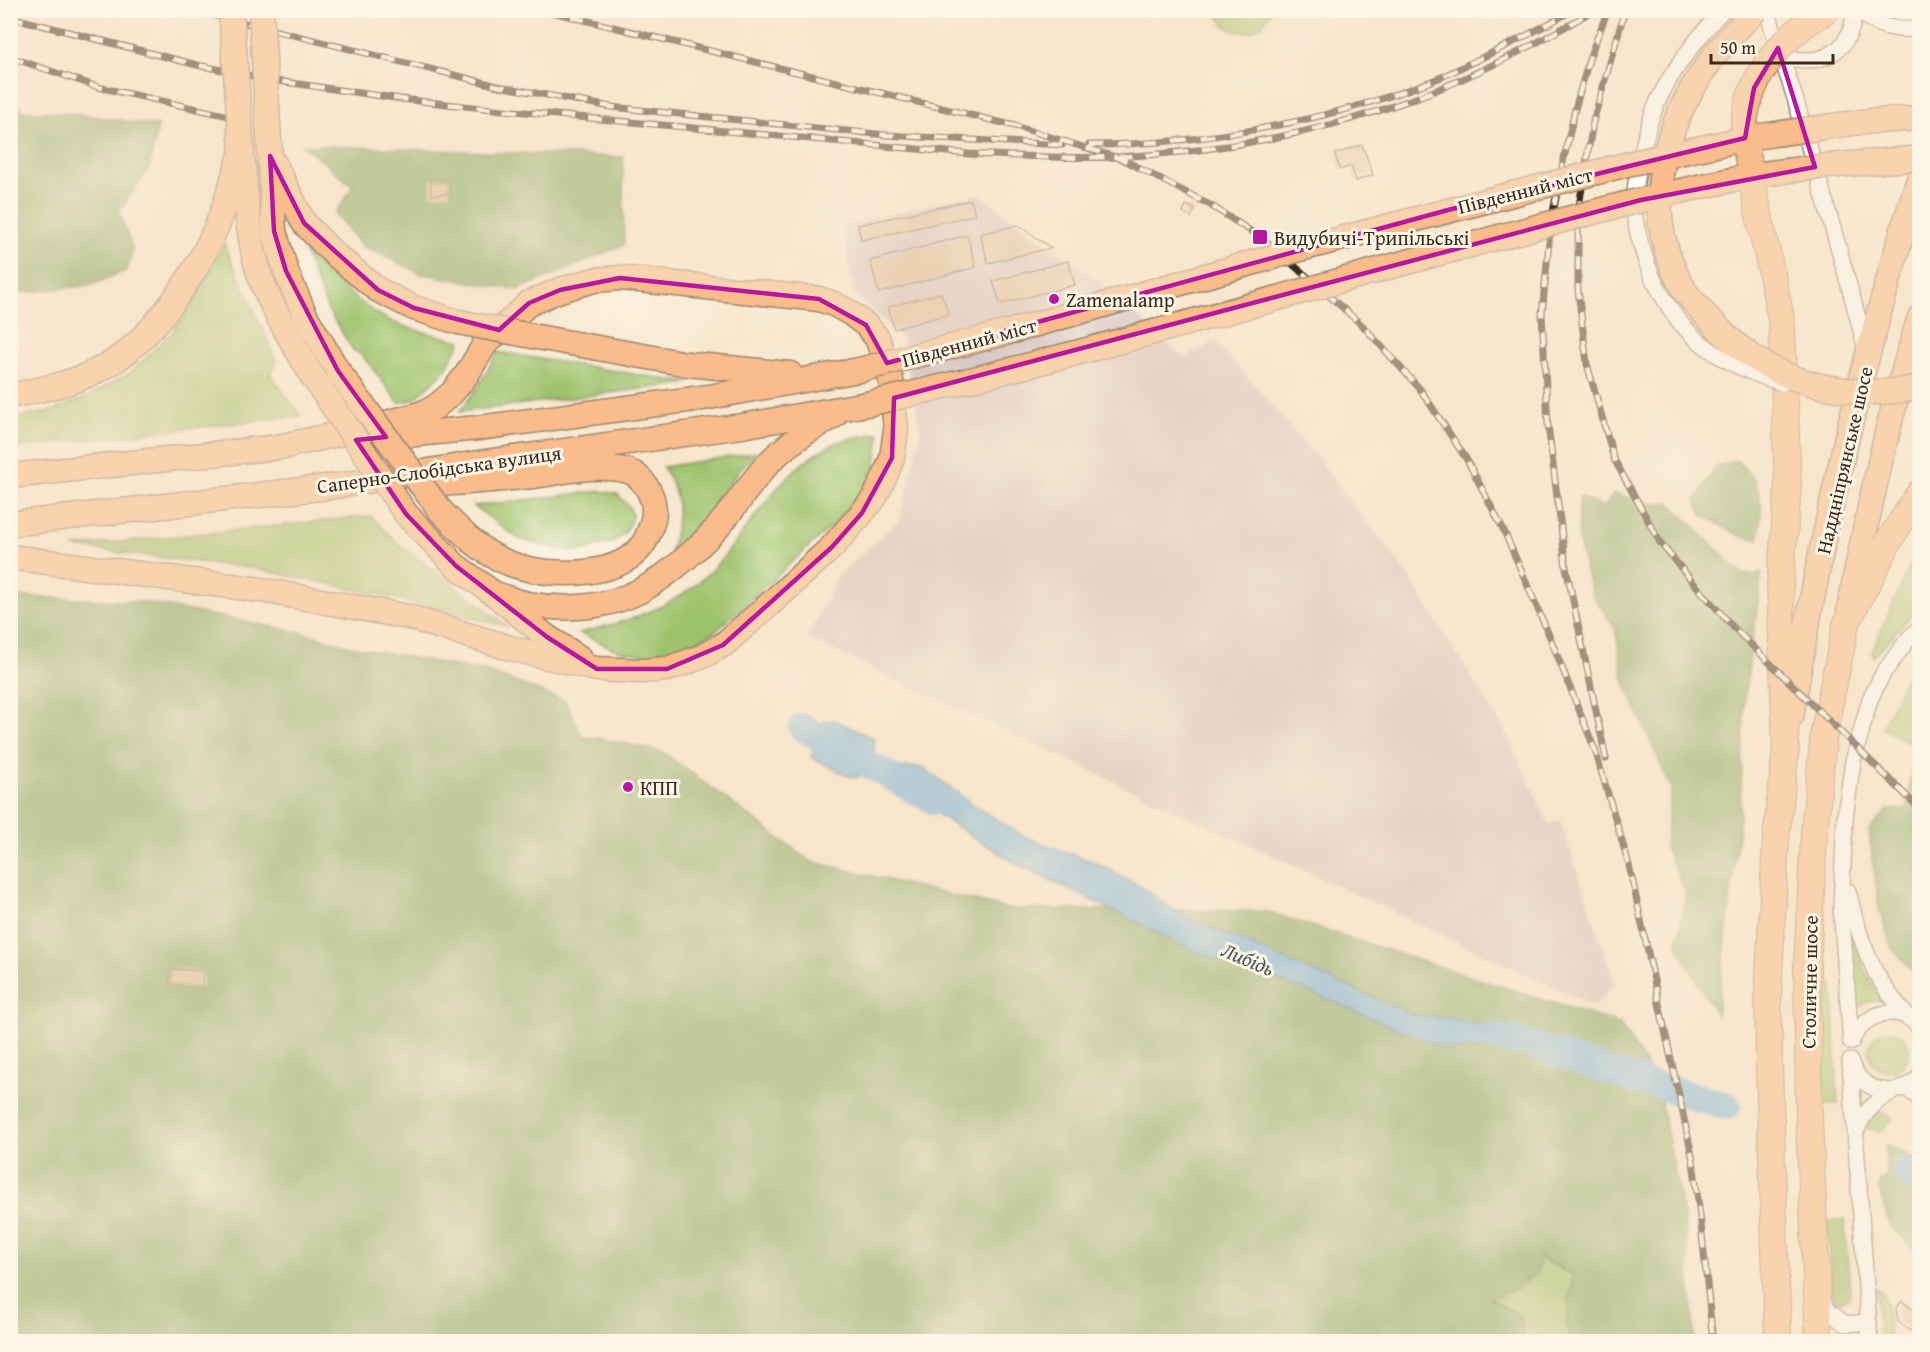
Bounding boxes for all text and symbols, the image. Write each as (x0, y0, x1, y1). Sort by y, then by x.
scale bar (1711, 27, 1832, 65)
text: 50 m (1720, 34, 1756, 61)
street label: Південний міст (1454, 159, 1596, 221)
place label: Видубичі-Трипільські (1274, 223, 1470, 252)
marker: Видубичі-Трипільські (1251, 228, 1269, 246)
place label: Zamenalamp (1066, 285, 1175, 314)
marker: Zamenalamp (1047, 292, 1061, 306)
street label: Південний міст (898, 310, 1040, 374)
street label: Наддніпрянське шосе (1808, 363, 1880, 557)
street label: Саперно-Слобідська вулиця (315, 437, 563, 501)
place label: КПП (640, 773, 678, 802)
marker: КПП (621, 780, 635, 794)
street label: Столичне шосе (1793, 915, 1825, 1049)
water label: Либідь (1217, 934, 1279, 984)

